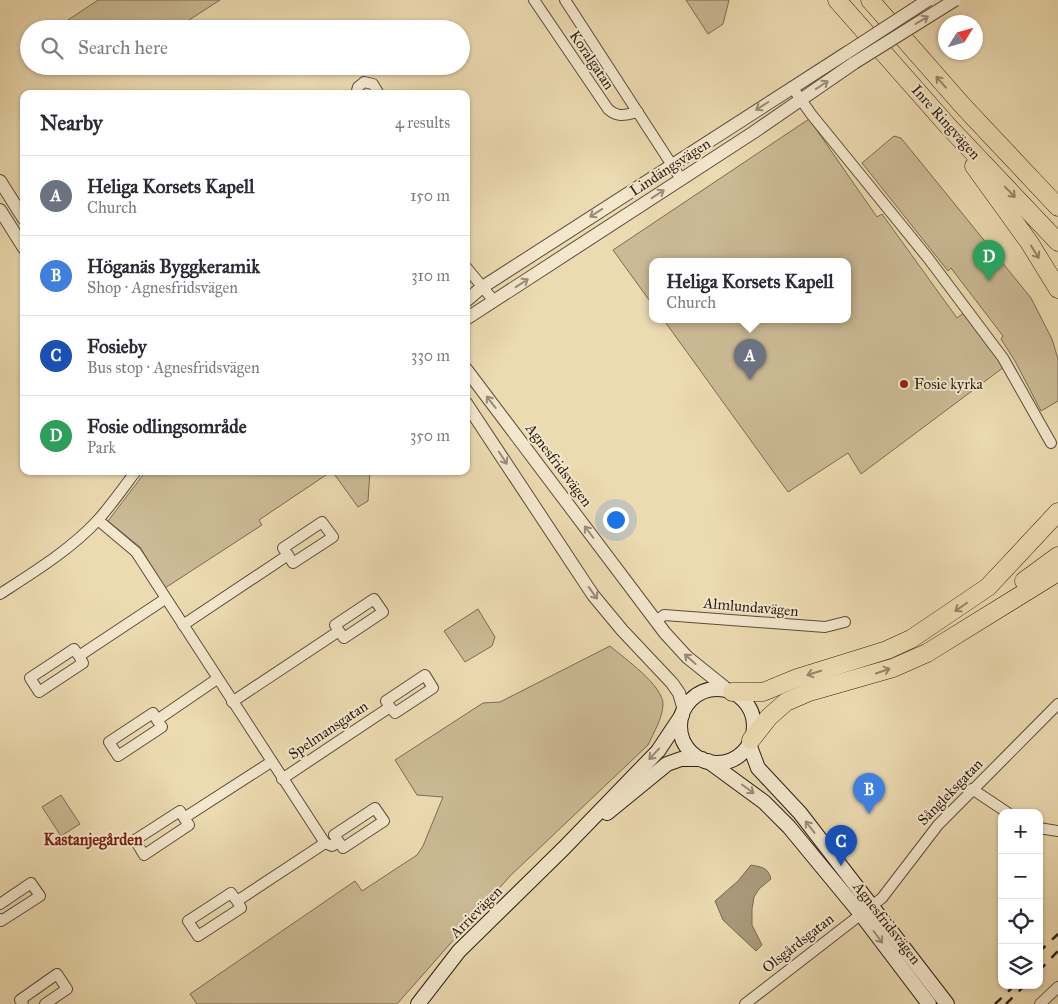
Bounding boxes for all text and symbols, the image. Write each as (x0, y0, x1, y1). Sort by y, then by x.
one-way arrow (914, 15, 928, 25)
north arrow (938, 15, 983, 60)
search box (20, 20, 470, 75)
street label: Koralgatan (566, 27, 618, 93)
icon: search (38, 34, 66, 62)
text: Search here (78, 36, 168, 59)
one-way arrow (935, 75, 947, 88)
one-way arrow (815, 79, 829, 89)
street label: Inre Ringvägen (908, 81, 984, 163)
one-way arrow (755, 101, 769, 111)
text: Nearby (40, 110, 103, 136)
text: 4 results (395, 113, 450, 132)
street label: Lindängsvägen (626, 134, 714, 200)
text: Heliga Korsets Kapell (87, 175, 254, 198)
one-way arrow (1004, 185, 1016, 198)
text: A (51, 186, 61, 205)
text: 150 m (410, 186, 450, 205)
one-way arrow (651, 189, 665, 199)
text: Church (87, 198, 137, 217)
one-way arrow (589, 208, 603, 218)
pin: D (973, 240, 1005, 281)
one-way arrow (1030, 245, 1040, 259)
text: Höganäs Byggkeramik (87, 255, 260, 278)
popup (649, 258, 851, 323)
text: B (51, 266, 61, 285)
text: 310 m (411, 266, 450, 285)
text: Heliga Korsets Kapell (666, 270, 834, 293)
text: Shop · Agnesfridsvägen (87, 278, 238, 297)
one-way arrow (515, 278, 529, 288)
text: Church (666, 293, 716, 312)
text: Fosieby (87, 335, 147, 358)
pin: A (734, 339, 766, 380)
text: C (51, 346, 61, 365)
text: 330 m (411, 346, 450, 365)
text: Bus stop · Agnesfridsvägen (87, 358, 260, 377)
place label: Fosie kyrka (914, 375, 984, 393)
marker: Fosie kyrka (898, 378, 910, 390)
one-way arrow (486, 396, 497, 409)
text: Fosie odlingsområde (87, 415, 247, 438)
street label: Agnesfridsvägen (521, 419, 596, 510)
text: D (50, 426, 62, 445)
text: 350 m (410, 426, 450, 445)
text: Park (87, 438, 116, 457)
one-way arrow (498, 451, 508, 465)
your location (603, 507, 629, 533)
one-way arrow (584, 526, 595, 539)
one-way arrow (588, 586, 598, 600)
street label: Almlundavägen (702, 594, 799, 620)
one-way arrow (954, 602, 968, 612)
one-way arrow (684, 653, 696, 665)
one-way arrow (875, 666, 890, 675)
one-way arrow (806, 668, 822, 678)
street label: Spelmansgatan (285, 697, 371, 763)
one-way arrow (648, 748, 660, 761)
street label: Sångleksgatan (914, 755, 986, 829)
pin: B (853, 773, 885, 814)
one-way arrow (741, 784, 754, 795)
map controls (998, 809, 1043, 989)
button: + (998, 809, 1043, 854)
one-way arrow (805, 820, 816, 833)
pin: C (825, 825, 857, 866)
district label: Kastanjegården (43, 830, 143, 850)
button: − (998, 854, 1043, 899)
street label: Agnesfridsvägen (849, 877, 925, 968)
street label: Arrievägen (445, 882, 506, 943)
button: locate (998, 899, 1043, 944)
street label: Olsgårdsgatan (759, 909, 837, 977)
one-way arrow (873, 930, 883, 944)
button: layers (998, 944, 1043, 989)

